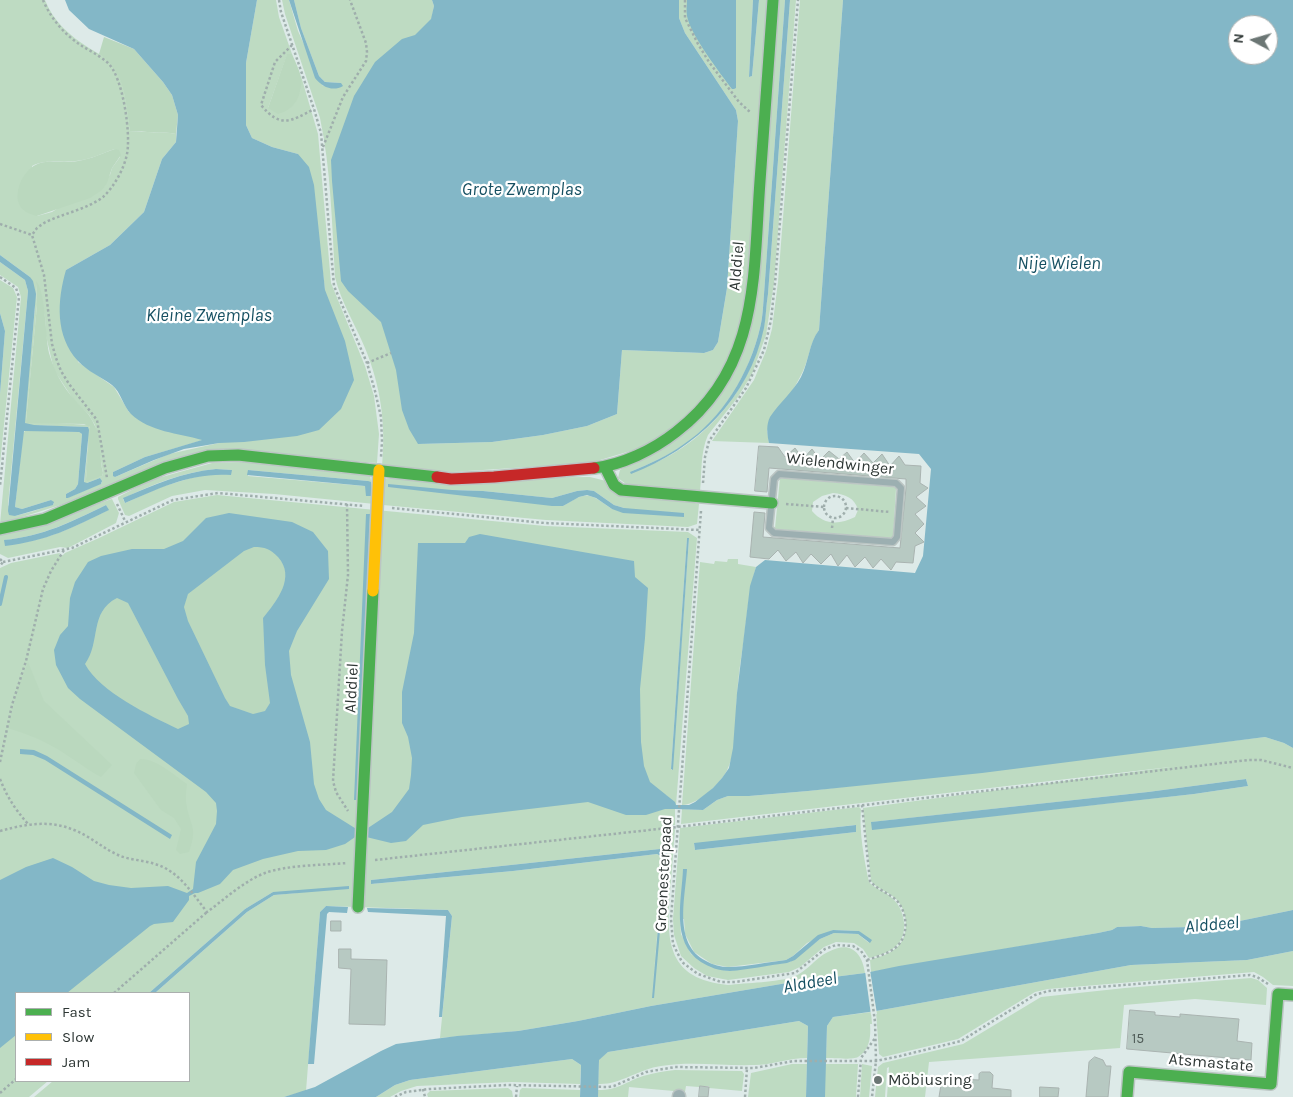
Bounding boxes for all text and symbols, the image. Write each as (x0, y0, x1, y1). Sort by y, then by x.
north arrow (1228, 15, 1278, 65)
text: N (1230, 33, 1248, 44)
water label: Grote Zwemplas (462, 179, 582, 201)
street label: Alddiel (725, 240, 749, 292)
water label: Nije Wielen (1017, 253, 1101, 275)
water label: Kleine Zwemplas (146, 305, 272, 327)
street label: Wielendwinger (785, 449, 895, 479)
street label: Alddiel (341, 662, 363, 714)
street label: Groenesterpaad (651, 816, 677, 932)
water label: Alddeel (1184, 912, 1240, 938)
water label: Alddeel (781, 968, 839, 998)
legend (15, 992, 190, 1082)
text: Fast (62, 1003, 91, 1021)
text: Slow (62, 1028, 94, 1046)
house number: 15 (1132, 1031, 1144, 1047)
street label: Atsmastate (1168, 1050, 1254, 1076)
text: Jam (62, 1053, 90, 1071)
place label: Möbiusring (888, 1070, 972, 1090)
marker: Möbiusring (872, 1074, 884, 1086)

